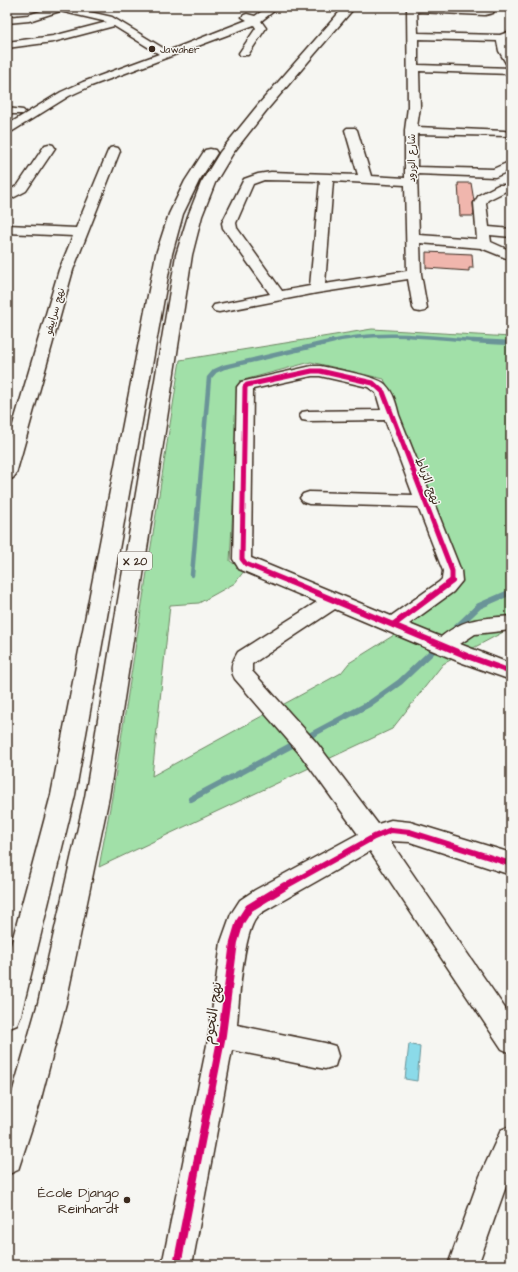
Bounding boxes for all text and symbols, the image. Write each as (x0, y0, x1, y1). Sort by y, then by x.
place label: Jawaher (160, 43, 200, 57)
marker: Jawaher (147, 44, 157, 54)
street label: شارع الورود (405, 133, 419, 182)
street label: نهج سراييفو (41, 286, 68, 337)
street label: نهج الرّباط (411, 455, 444, 507)
road number: X 20 (118, 552, 152, 570)
street label: نهج النجوم (199, 981, 228, 1046)
place label: École Django Reinhardt (38, 1183, 119, 1219)
marker: École Django Reinhardt (122, 1195, 132, 1205)

